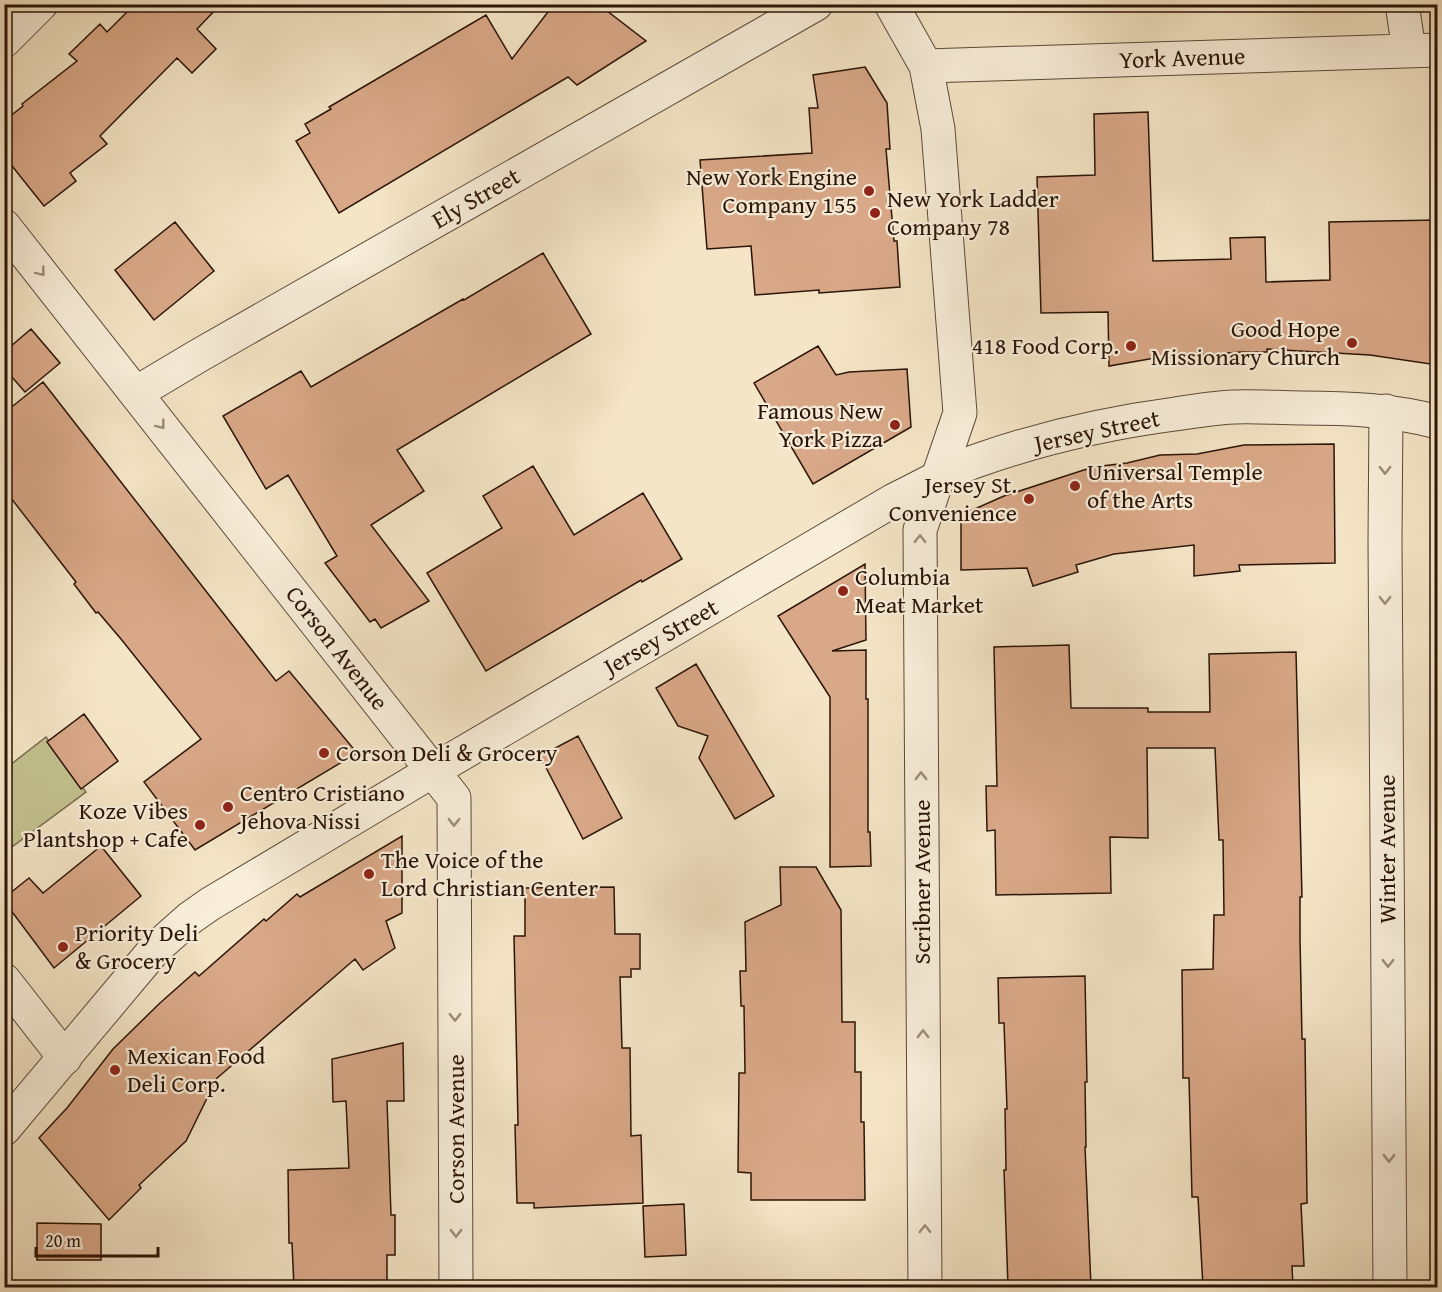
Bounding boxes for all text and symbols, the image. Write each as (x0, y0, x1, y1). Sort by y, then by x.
street label: York Avenue (1118, 38, 1246, 77)
street label: Ely Street (425, 158, 527, 237)
place label: New York Engine Company 155 (686, 159, 857, 222)
place label: New York Ladder Company 78 (887, 181, 1059, 244)
marker: New York Engine Company 155 (862, 184, 876, 198)
marker: New York Ladder Company 78 (868, 206, 882, 220)
one-way arrow (33, 265, 44, 276)
place label: Good Hope Missionary Church (1151, 311, 1341, 374)
place label: 418 Food Corp. (972, 328, 1119, 363)
marker: Good Hope Missionary Church (1345, 336, 1359, 350)
marker: 418 Food Corp. (1124, 339, 1138, 353)
place label: Famous New York Pizza (757, 393, 884, 456)
street label: Jersey Street (1028, 400, 1163, 462)
one-way arrow (154, 418, 165, 429)
marker: Famous New York Pizza (888, 418, 902, 432)
place label: Universal Temple of the Arts (1087, 454, 1263, 517)
one-way arrow (1379, 465, 1391, 474)
place label: Jersey St. Convenience (889, 467, 1017, 530)
marker: Universal Temple of the Arts (1068, 479, 1082, 493)
marker: Jersey St. Convenience (1022, 492, 1036, 506)
one-way arrow (914, 535, 926, 544)
place label: Columbia Meat Market (855, 559, 984, 622)
street label: Corson Avenue (278, 578, 397, 717)
marker: Columbia Meat Market (836, 584, 850, 598)
street label: Jersey Street (594, 589, 725, 685)
one-way arrow (1379, 595, 1391, 604)
place label: Corson Deli & Grocery (336, 735, 558, 770)
marker: Corson Deli & Grocery (317, 746, 331, 760)
one-way arrow (915, 772, 927, 781)
street label: Winter Avenue (1369, 774, 1404, 924)
place label: Centro Cristiano Jehova Nissi (237, 775, 405, 838)
place label: Koze Vibes Plantshop + Cafe (23, 793, 188, 856)
street label: Scribner Avenue (904, 799, 939, 965)
marker: Centro Cristiano Jehova Nissi (221, 800, 235, 814)
one-way arrow (448, 817, 460, 826)
marker: Koze Vibes Plantshop + Cafe (193, 818, 207, 832)
place label: The Voice of the Lord Christian Center (381, 842, 598, 905)
marker: The Voice of the Lord Christian Center (362, 867, 376, 881)
place label: Priority Deli & Grocery (75, 915, 199, 978)
marker: Priority Deli & Grocery (56, 940, 70, 954)
one-way arrow (1382, 958, 1394, 967)
one-way arrow (449, 1012, 461, 1021)
one-way arrow (917, 1030, 929, 1039)
place label: Mexican Food Deli Corp. (127, 1038, 266, 1101)
street label: Corson Avenue (438, 1054, 473, 1204)
marker: Mexican Food Deli Corp. (108, 1063, 122, 1077)
one-way arrow (1383, 1153, 1395, 1162)
scale bar (36, 1220, 158, 1258)
one-way arrow (919, 1225, 931, 1234)
text: 20 m (45, 1227, 81, 1254)
one-way arrow (450, 1228, 462, 1237)

